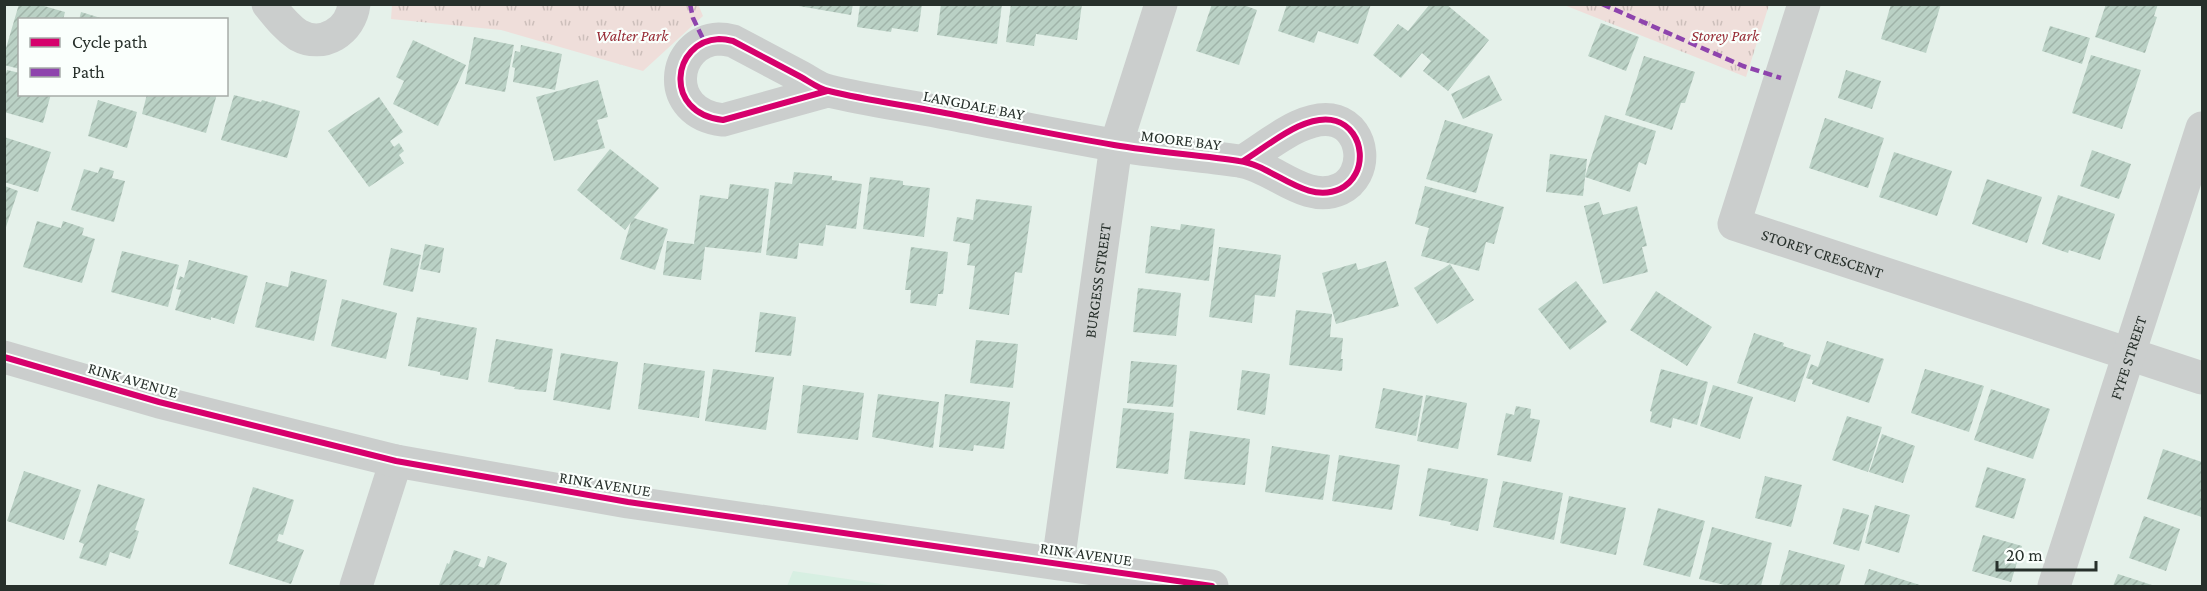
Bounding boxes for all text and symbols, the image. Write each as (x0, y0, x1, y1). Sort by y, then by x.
legend (18, 18, 228, 96)
park label: Walter Park (596, 27, 669, 44)
park label: Storey Park (1691, 27, 1760, 45)
text: Cycle path (72, 32, 148, 52)
text: Path (72, 62, 105, 82)
street label: LANGDALE BAY (922, 87, 1027, 123)
street label: MOORE BAY (1140, 127, 1223, 153)
street label: BURGESS STREET (1081, 222, 1114, 339)
street label: STOREY CRESCENT (1759, 225, 1886, 281)
street label: FYFE STREET (2106, 313, 2149, 402)
street label: RINK AVENUE (86, 359, 180, 401)
street label: RINK AVENUE (558, 468, 652, 500)
scale bar (1997, 534, 2096, 572)
street label: RINK AVENUE (1039, 539, 1133, 569)
text: 20 m (2006, 545, 2043, 565)

